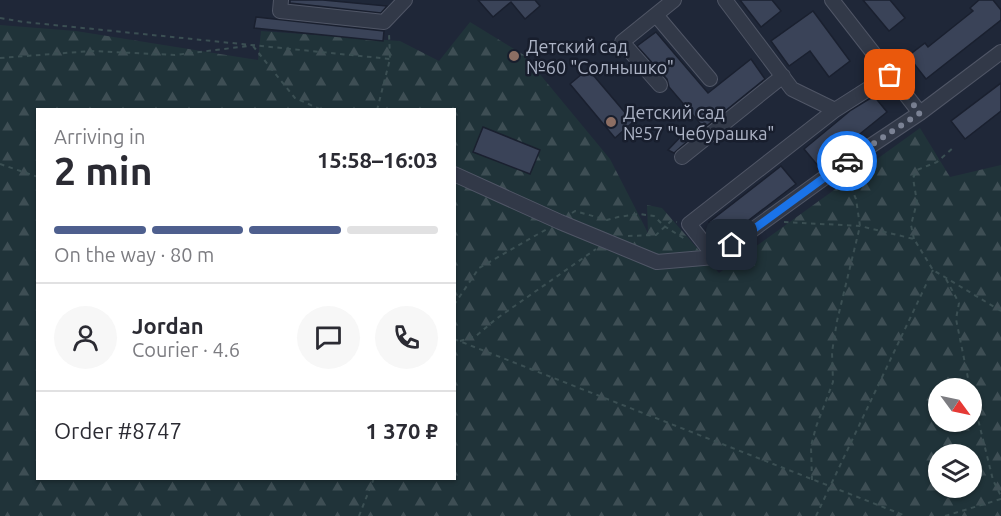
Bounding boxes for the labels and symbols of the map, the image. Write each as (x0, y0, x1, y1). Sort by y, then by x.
place label: Детский сад №60 "Солнышко" (526, 36, 674, 77)
marker: Детский сад №60 "Солнышко" (507, 49, 521, 63)
pin (864, 49, 915, 100)
place label: Детский сад №57 "Чебурашка" (623, 102, 774, 143)
marker: Детский сад №57 "Чебурашка" (604, 115, 618, 129)
courier (817, 131, 877, 191)
pin (706, 219, 757, 270)
north arrow (928, 378, 982, 432)

